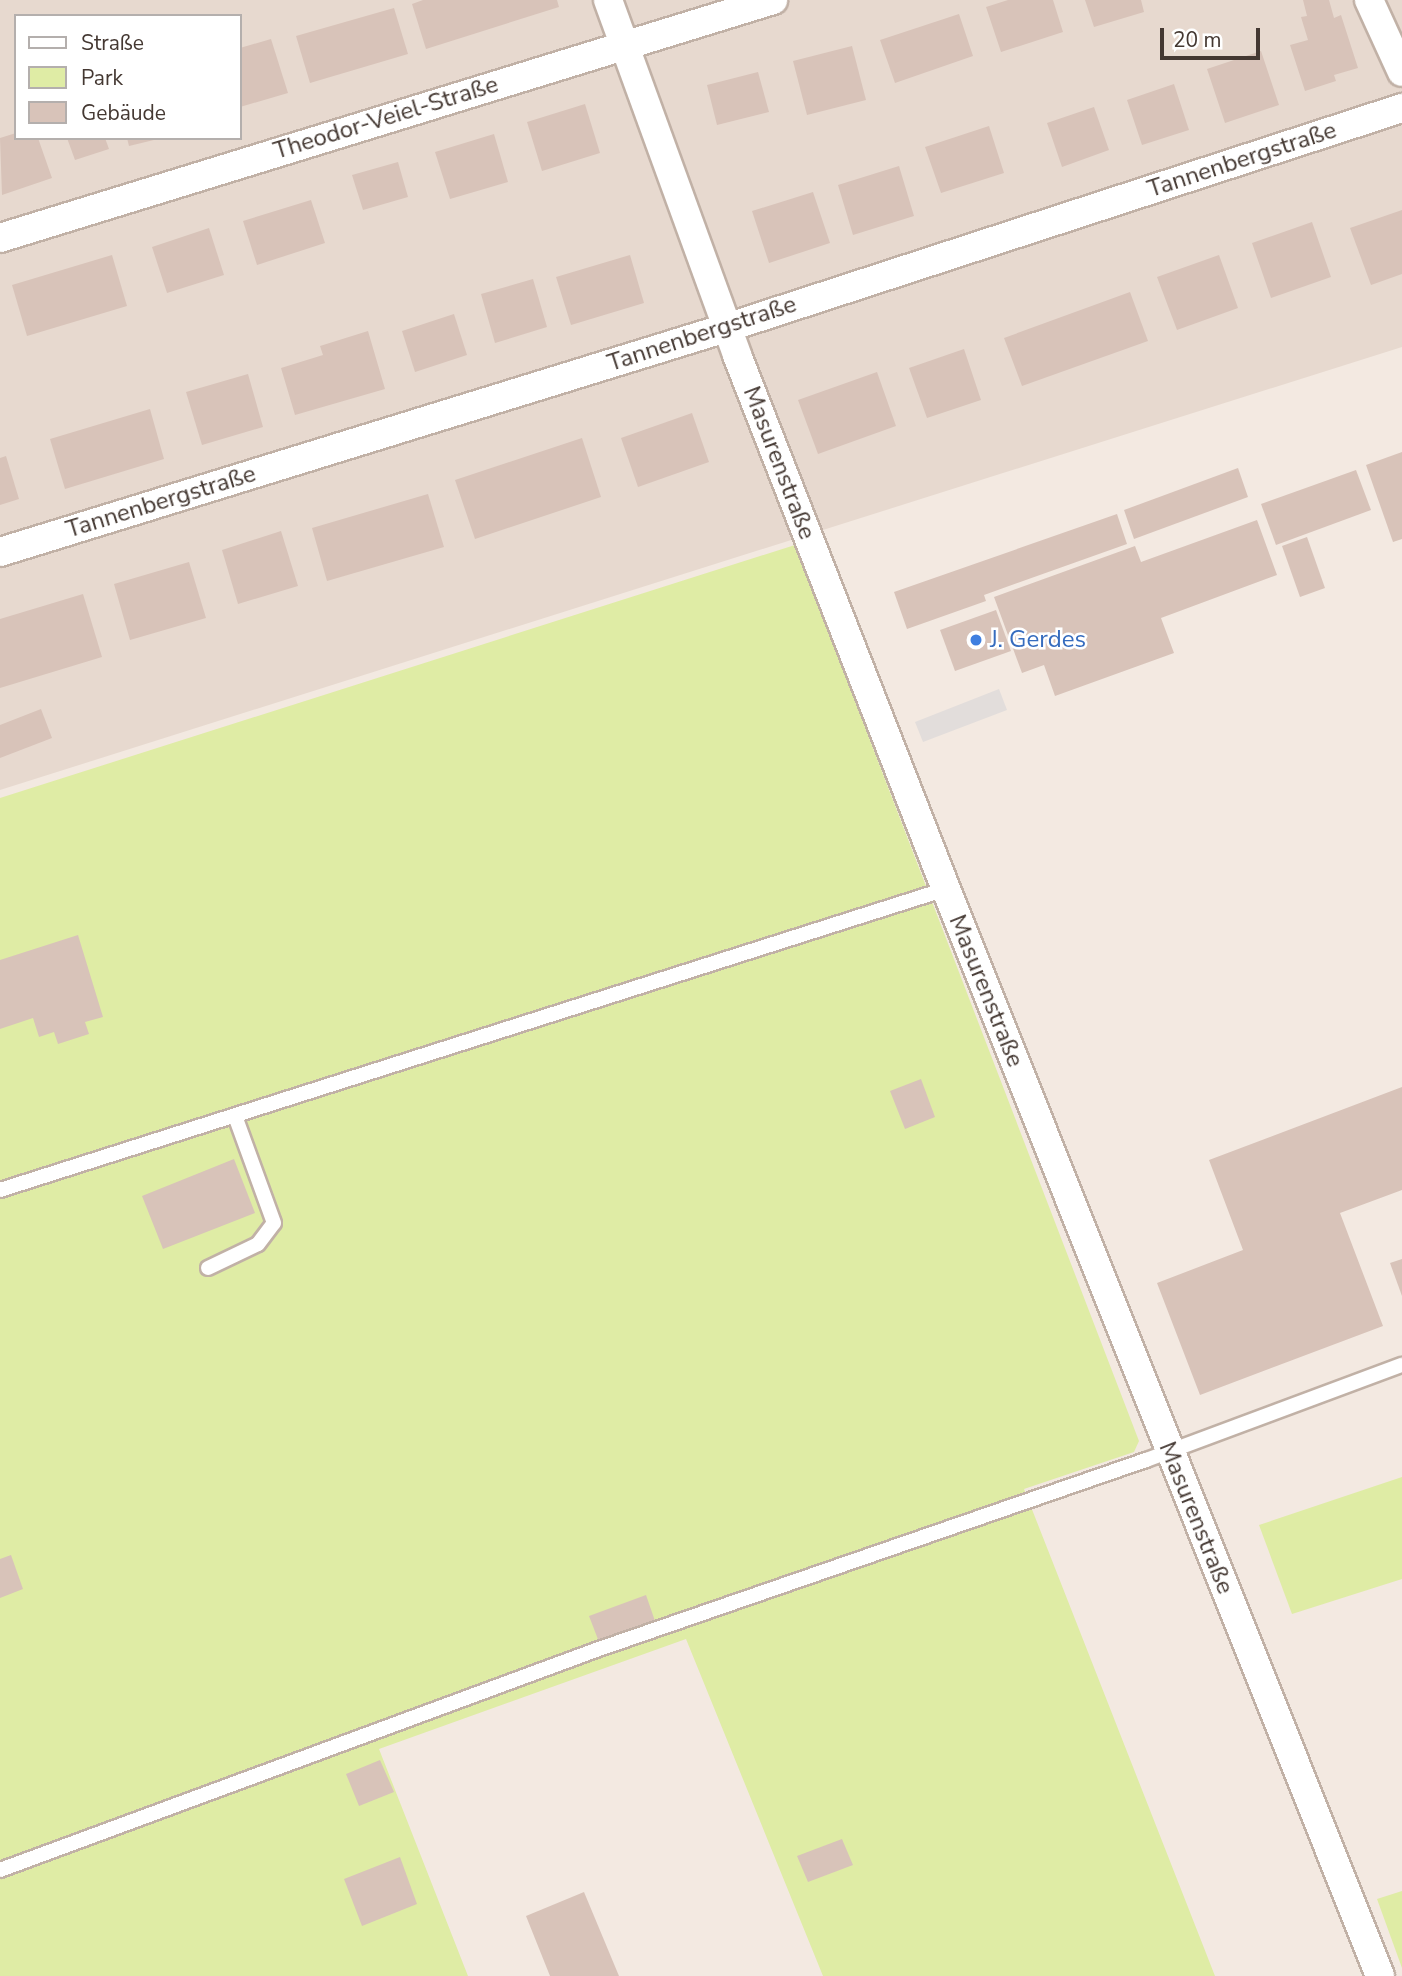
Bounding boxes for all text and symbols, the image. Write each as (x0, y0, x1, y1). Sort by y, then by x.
legend (14, 14, 242, 140)
scale bar (1164, 14, 1264, 58)
text: 20 m (1173, 26, 1222, 54)
text: Straße (81, 29, 144, 57)
text: Park (81, 64, 123, 92)
street label: Theodor-Veiel-Straße (270, 70, 502, 166)
text: Gebäude (81, 99, 166, 127)
street label: Tannenbergstraße (1144, 116, 1340, 204)
street label: Tannenbergstraße (604, 290, 800, 378)
street label: Masurenstraße (737, 382, 821, 544)
street label: Tannenbergstraße (63, 459, 259, 545)
place label: J. Gerdes (990, 626, 1086, 654)
marker: J. Gerdes (968, 632, 984, 648)
street label: Masurenstraße (942, 911, 1030, 1071)
street label: Masurenstraße (1152, 1438, 1240, 1598)

